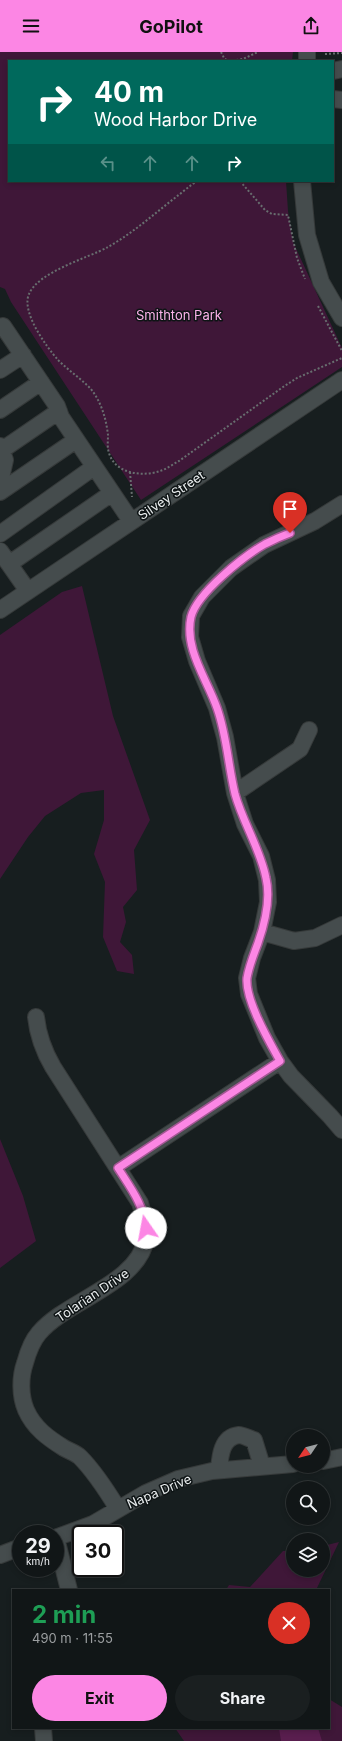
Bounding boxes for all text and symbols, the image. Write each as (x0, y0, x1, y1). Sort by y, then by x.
icon: menu (20, 15, 42, 37)
icon: share (300, 15, 322, 37)
text: GoPilot (139, 16, 203, 37)
text: 40 m (94, 75, 164, 109)
icon: right (28, 76, 80, 128)
text: Wood Harbor Drive (94, 109, 257, 130)
icon: left (97, 152, 119, 174)
icon: ahead (139, 152, 161, 174)
icon: ahead (181, 152, 203, 174)
icon: right (223, 152, 245, 174)
park label: Smithton Park (136, 307, 222, 323)
street label: Silvey Street (135, 467, 207, 523)
pin (273, 492, 307, 533)
icon: arrive (279, 498, 301, 520)
position arrow (125, 1207, 167, 1249)
street label: Tolarian Drive (52, 1265, 132, 1325)
north arrow (286, 1429, 330, 1473)
map controls (286, 1429, 330, 1577)
street label: Napa Drive (124, 1470, 194, 1512)
button: search (286, 1481, 330, 1525)
speed limit sign: 30 (72, 1525, 124, 1577)
button: layers (286, 1533, 330, 1577)
text: 29 (25, 1534, 51, 1558)
text: km/h (26, 1555, 50, 1567)
text: 2 min (32, 1600, 96, 1629)
button: close (268, 1602, 310, 1644)
text: 490 m · 11:55 (32, 1630, 113, 1646)
button: Exit (32, 1675, 167, 1721)
button: Share (175, 1675, 310, 1721)

